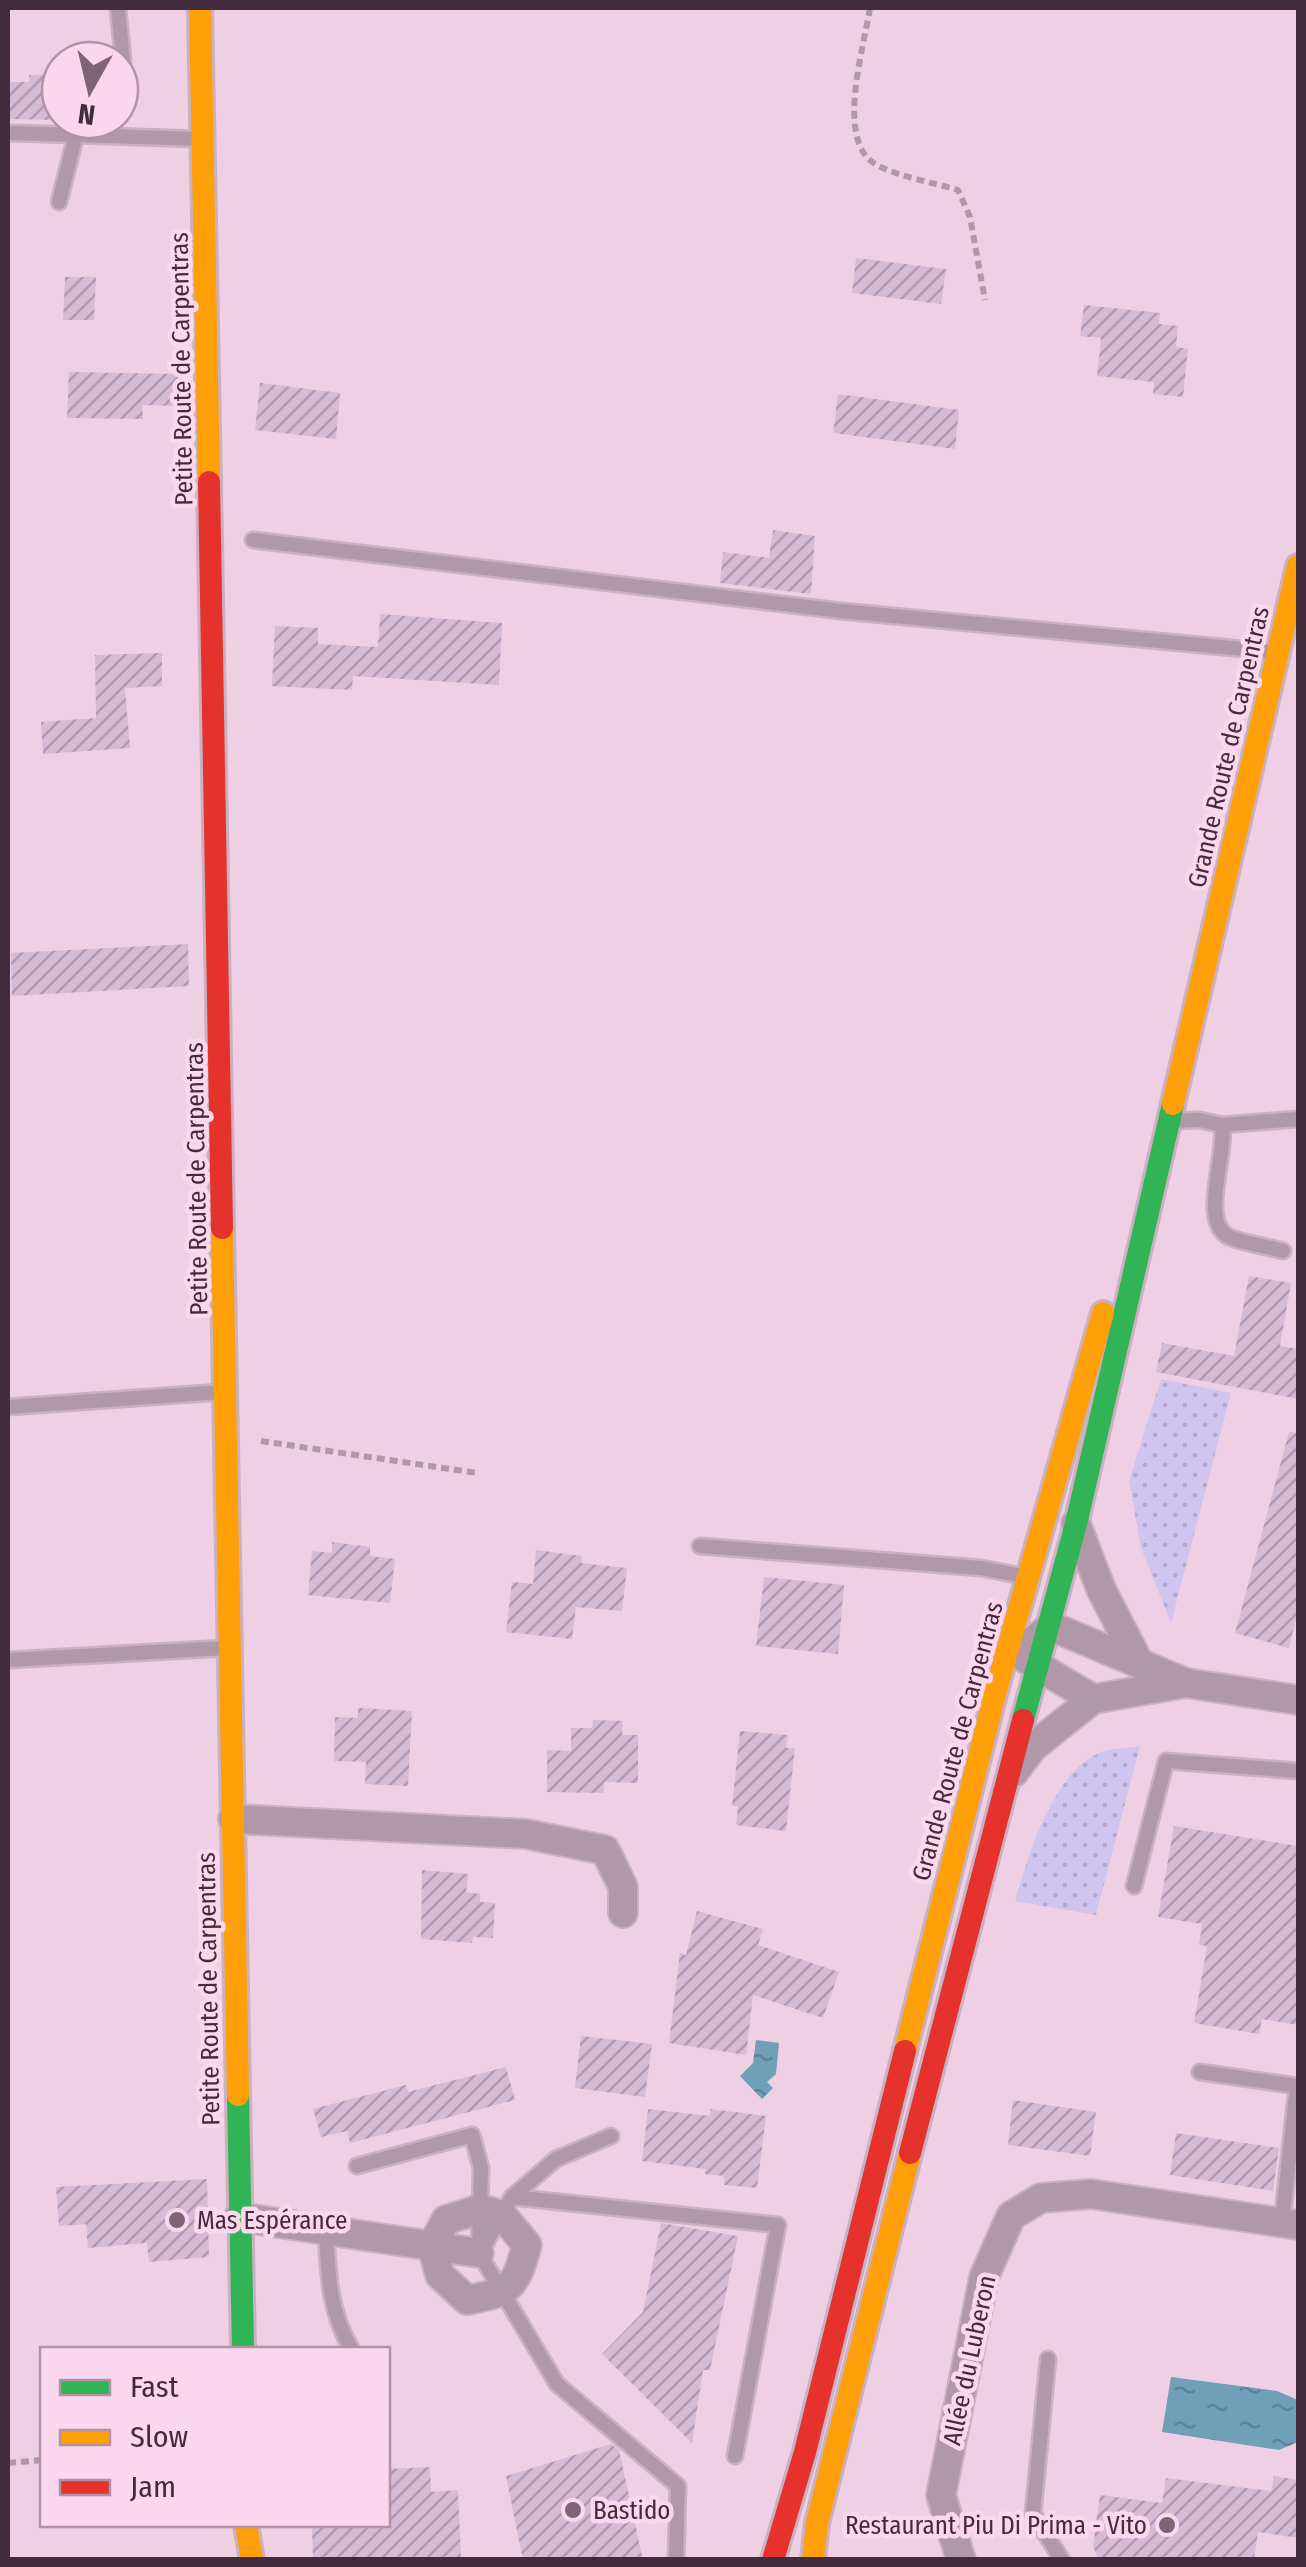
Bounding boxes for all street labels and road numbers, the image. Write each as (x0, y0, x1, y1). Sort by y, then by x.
street label: Petite Route de Carpentras (165, 232, 199, 506)
street label: Grande Route de Carpentras (1182, 604, 1276, 891)
street label: Petite Route de Carpentras (180, 1042, 214, 1316)
street label: Grande Route de Carpentras (906, 1598, 1010, 1884)
street label: Petite Route de Carpentras (192, 1852, 226, 2126)
street label: Allée du Luberon (937, 2273, 1003, 2448)

